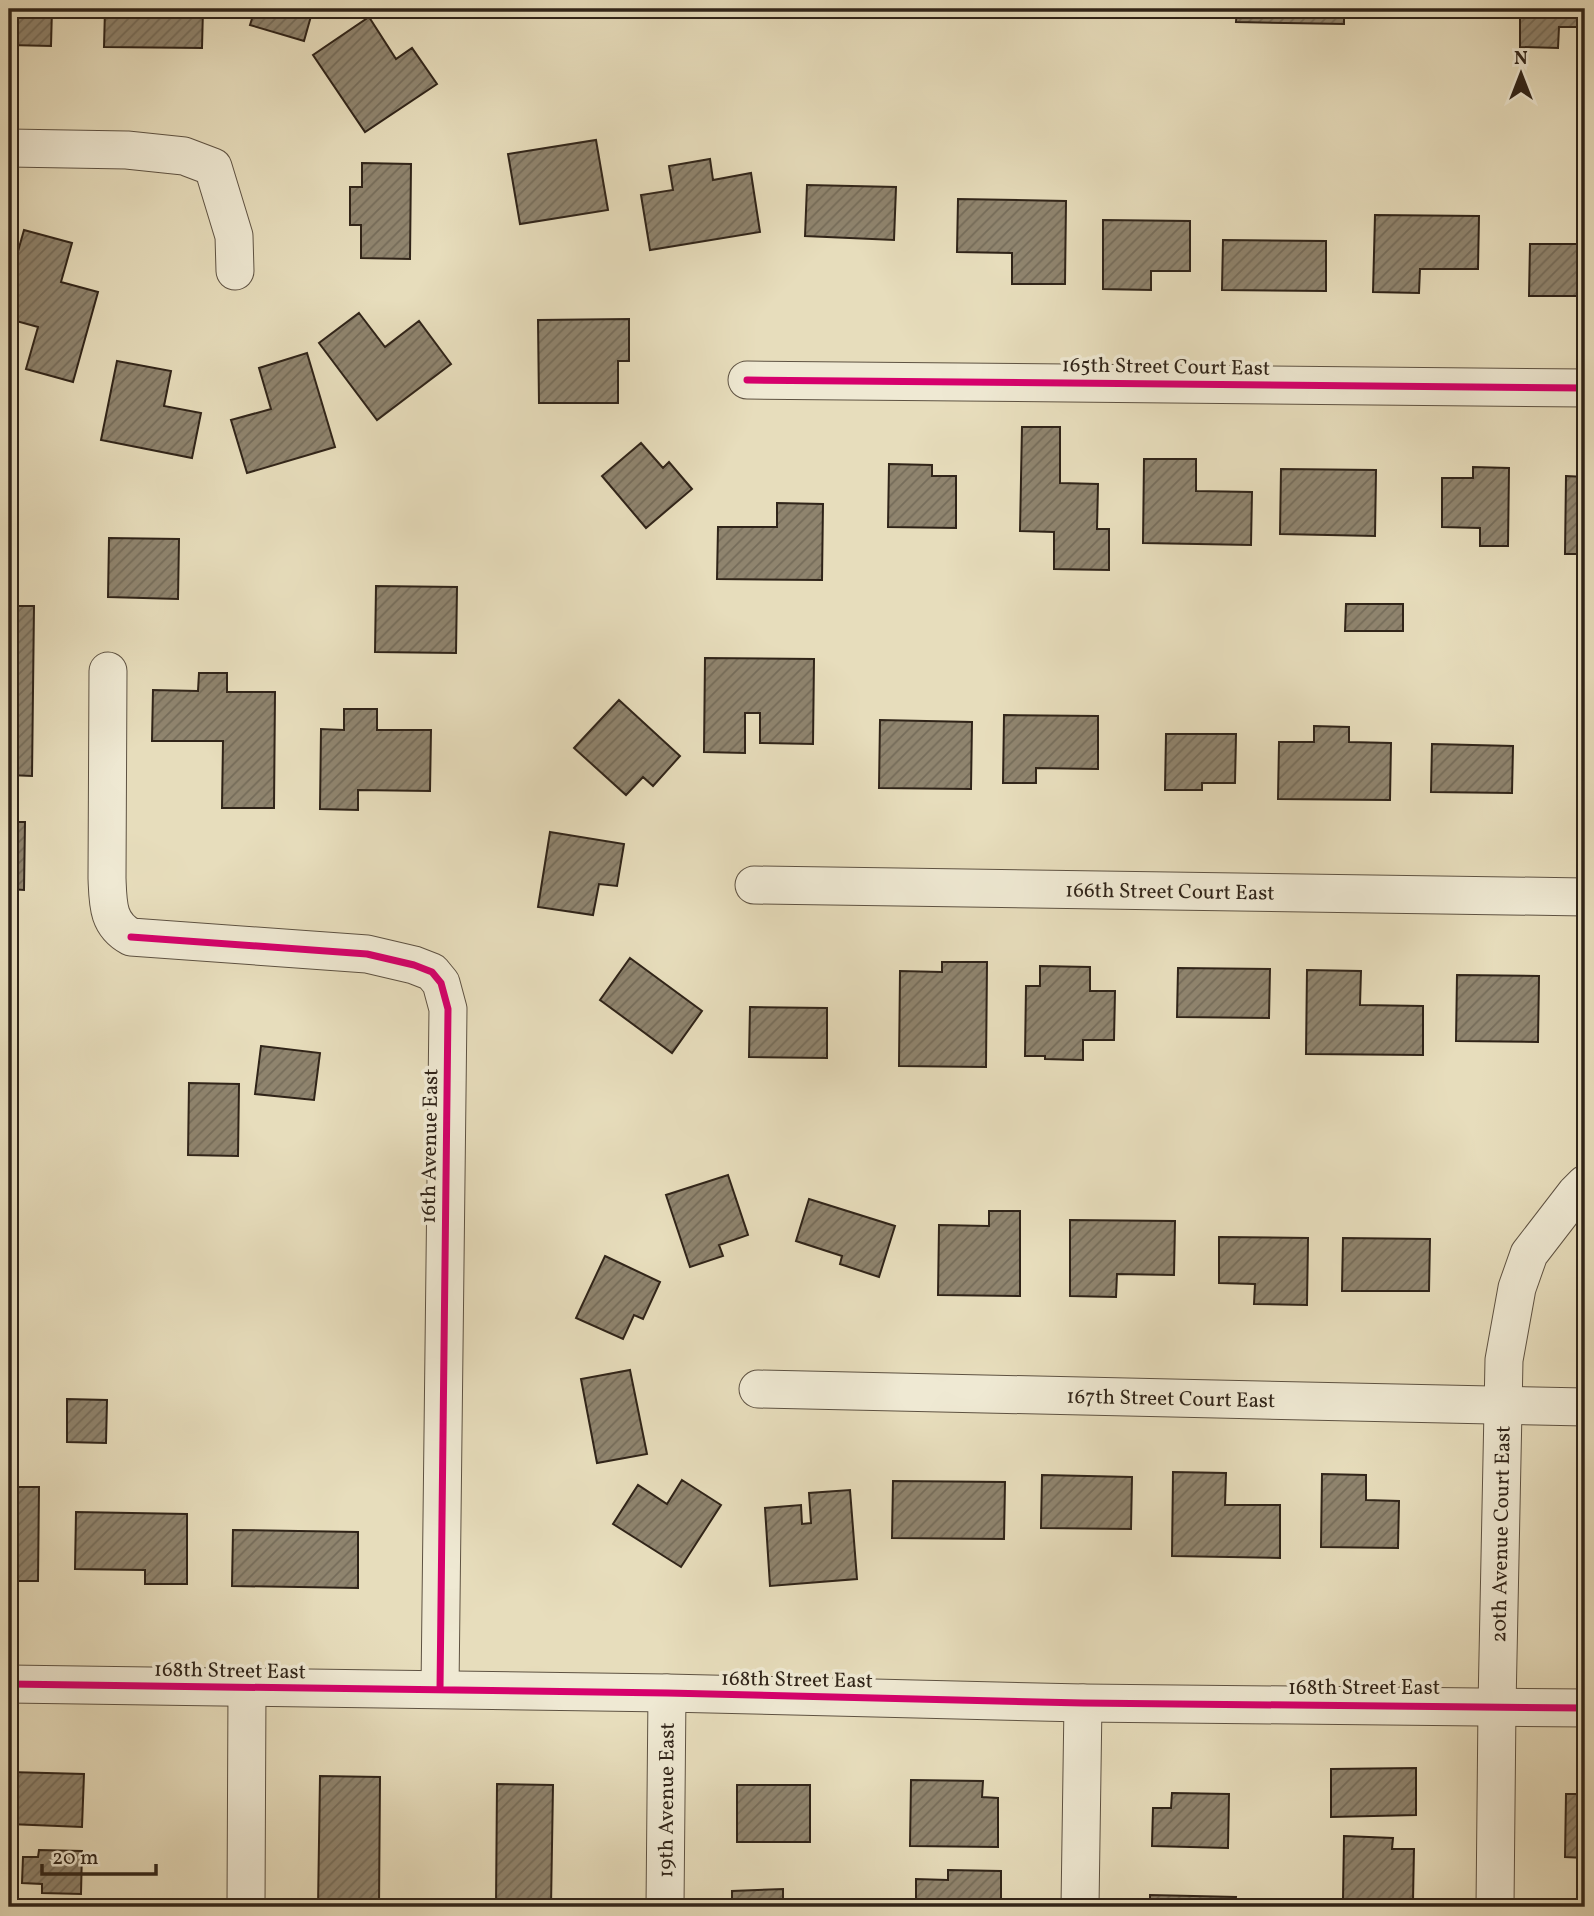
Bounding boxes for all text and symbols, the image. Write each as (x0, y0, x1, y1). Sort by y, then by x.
north arrow (1486, 38, 1556, 108)
text: N (1514, 46, 1528, 72)
street label: 165th Street Court East (1061, 351, 1271, 384)
street label: 166th Street Court East (1065, 876, 1275, 909)
street label: 16th Avenue East (415, 1068, 446, 1224)
street label: 167th Street Court East (1066, 1383, 1276, 1416)
street label: 20th Avenue Court East (1485, 1425, 1519, 1643)
street label: 168th Street East (154, 1656, 306, 1687)
street label: 168th Street East (721, 1665, 873, 1696)
street label: 168th Street East (1288, 1674, 1440, 1703)
street label: 19th Avenue East (652, 1722, 683, 1878)
scale bar (42, 1832, 156, 1876)
text: 20 m (52, 1844, 98, 1873)

